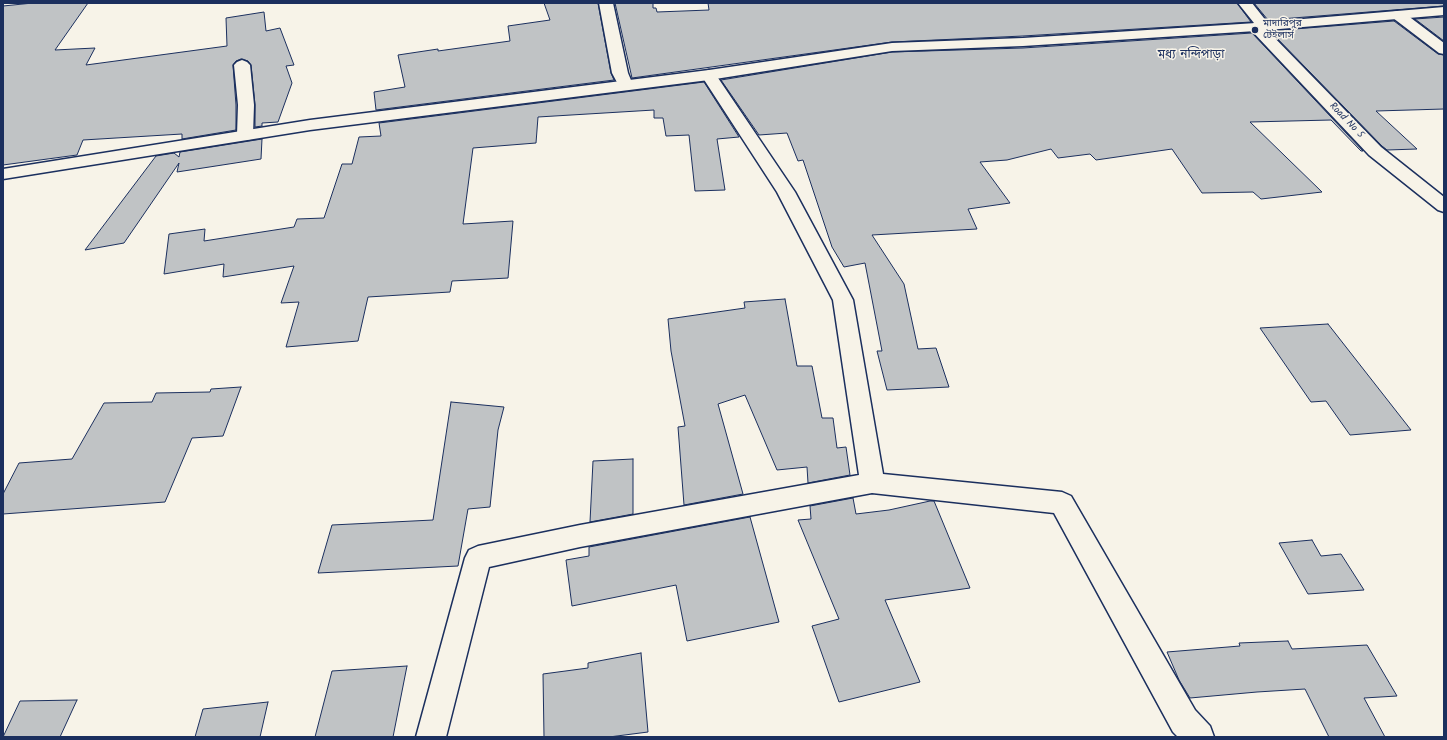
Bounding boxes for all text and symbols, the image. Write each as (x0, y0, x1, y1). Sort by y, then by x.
place label: মাদারিপুর টেইলার্স (1263, 18, 1302, 42)
marker: মাদারিপুর টেইলার্স (1250, 25, 1260, 35)
district label: মধ্য নন্দিপাড়া (1158, 49, 1224, 63)
street label: Road No 5 (1326, 101, 1366, 141)

